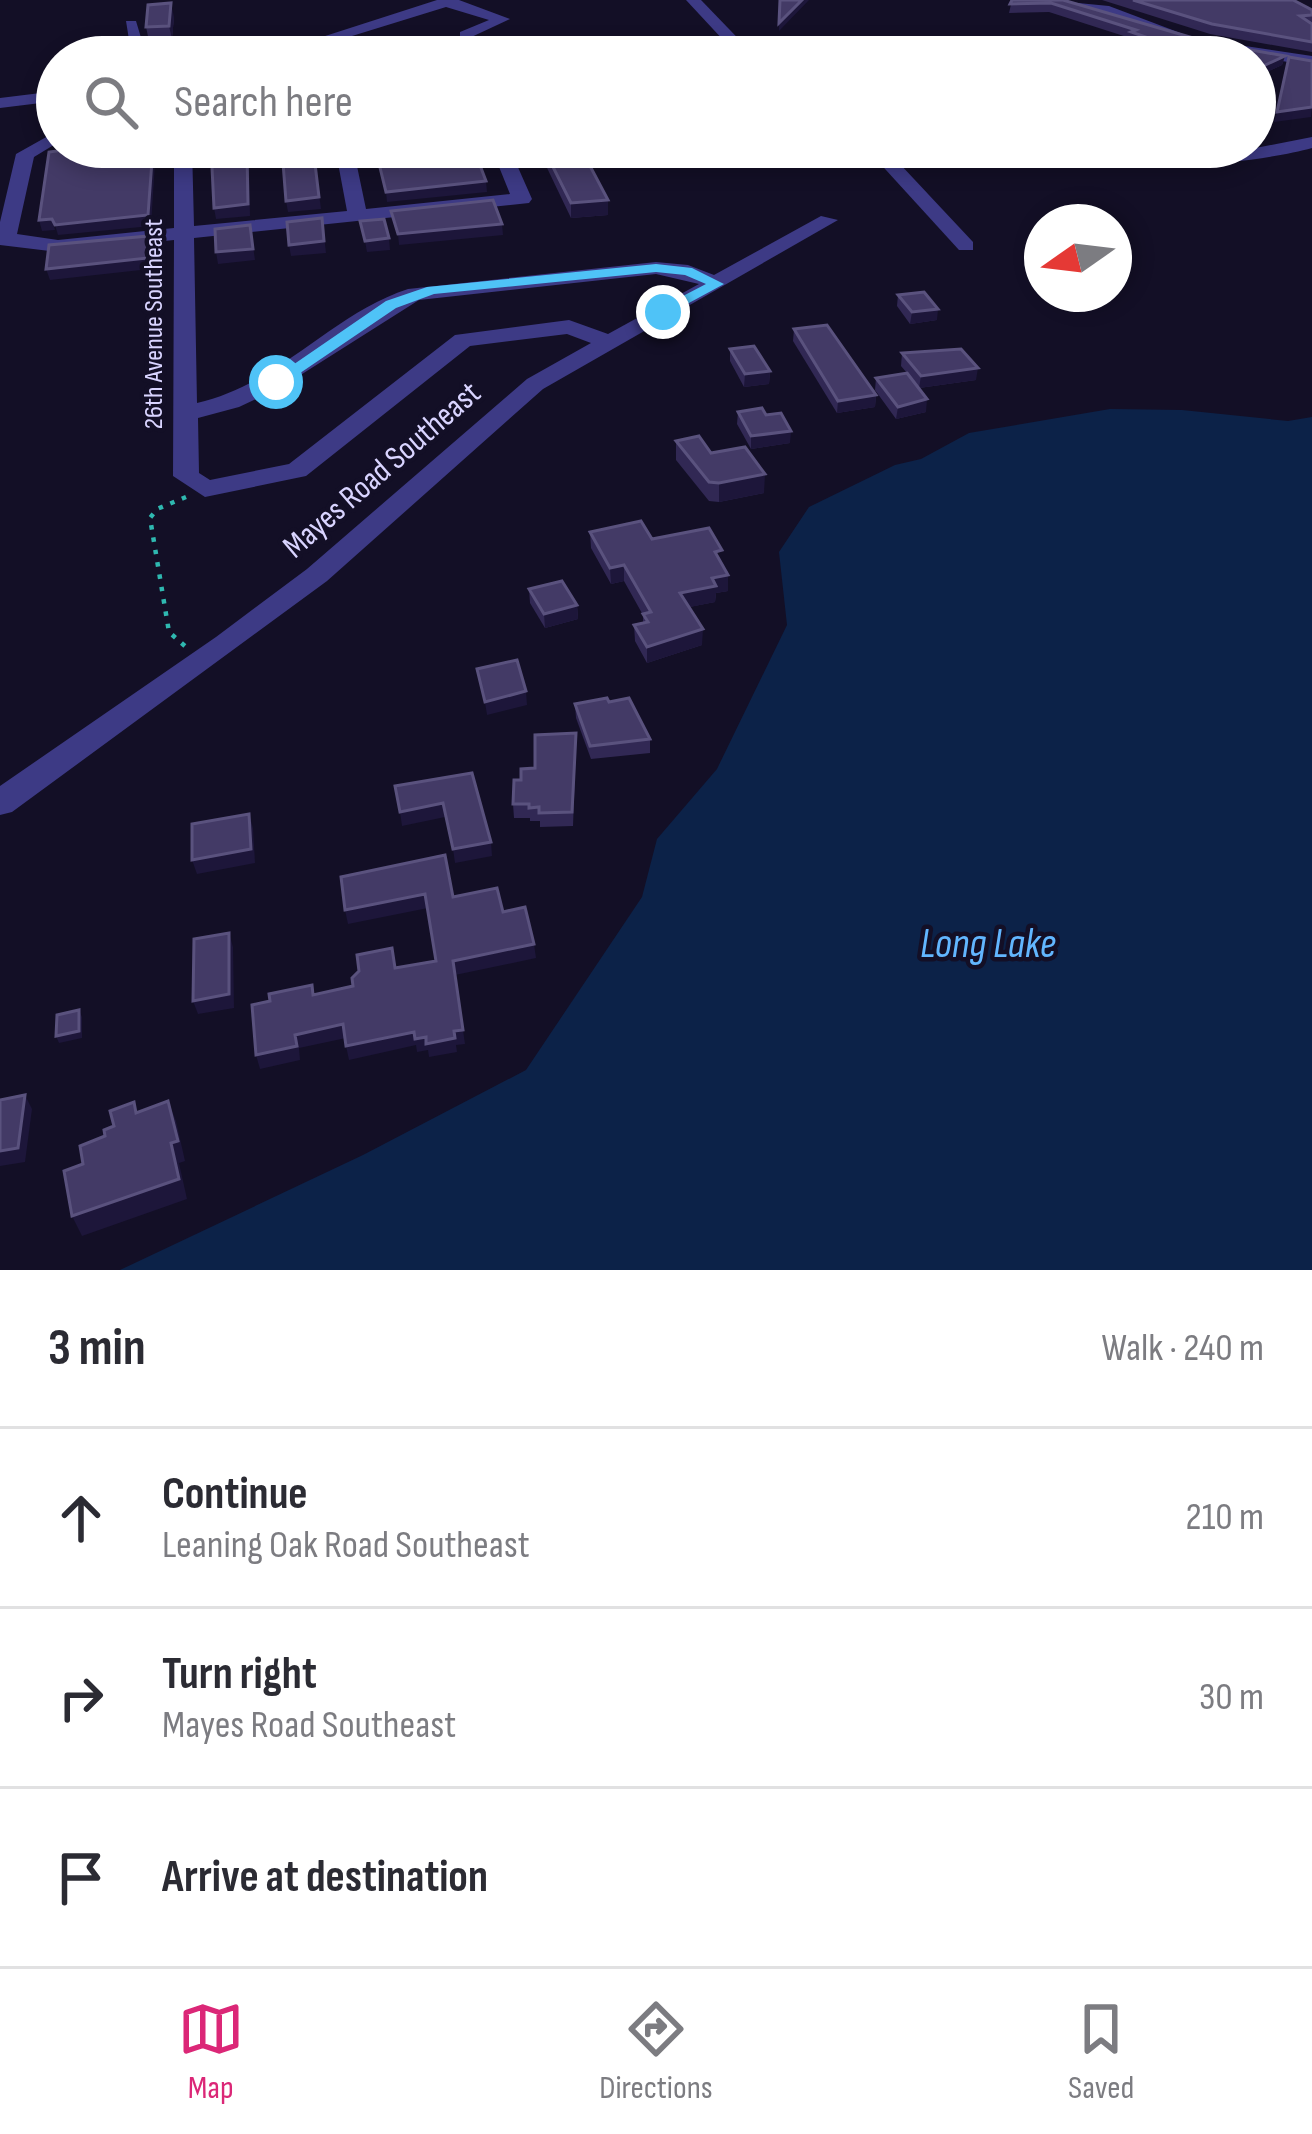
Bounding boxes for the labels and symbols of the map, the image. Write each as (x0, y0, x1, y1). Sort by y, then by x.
north arrow (1024, 204, 1132, 312)
street label: 26th Avenue Southeast (138, 219, 170, 429)
route end (636, 285, 690, 339)
route start (249, 355, 303, 409)
street label: Mayes Road Southeast (275, 373, 489, 567)
water label: Long Lake (920, 919, 1056, 970)

